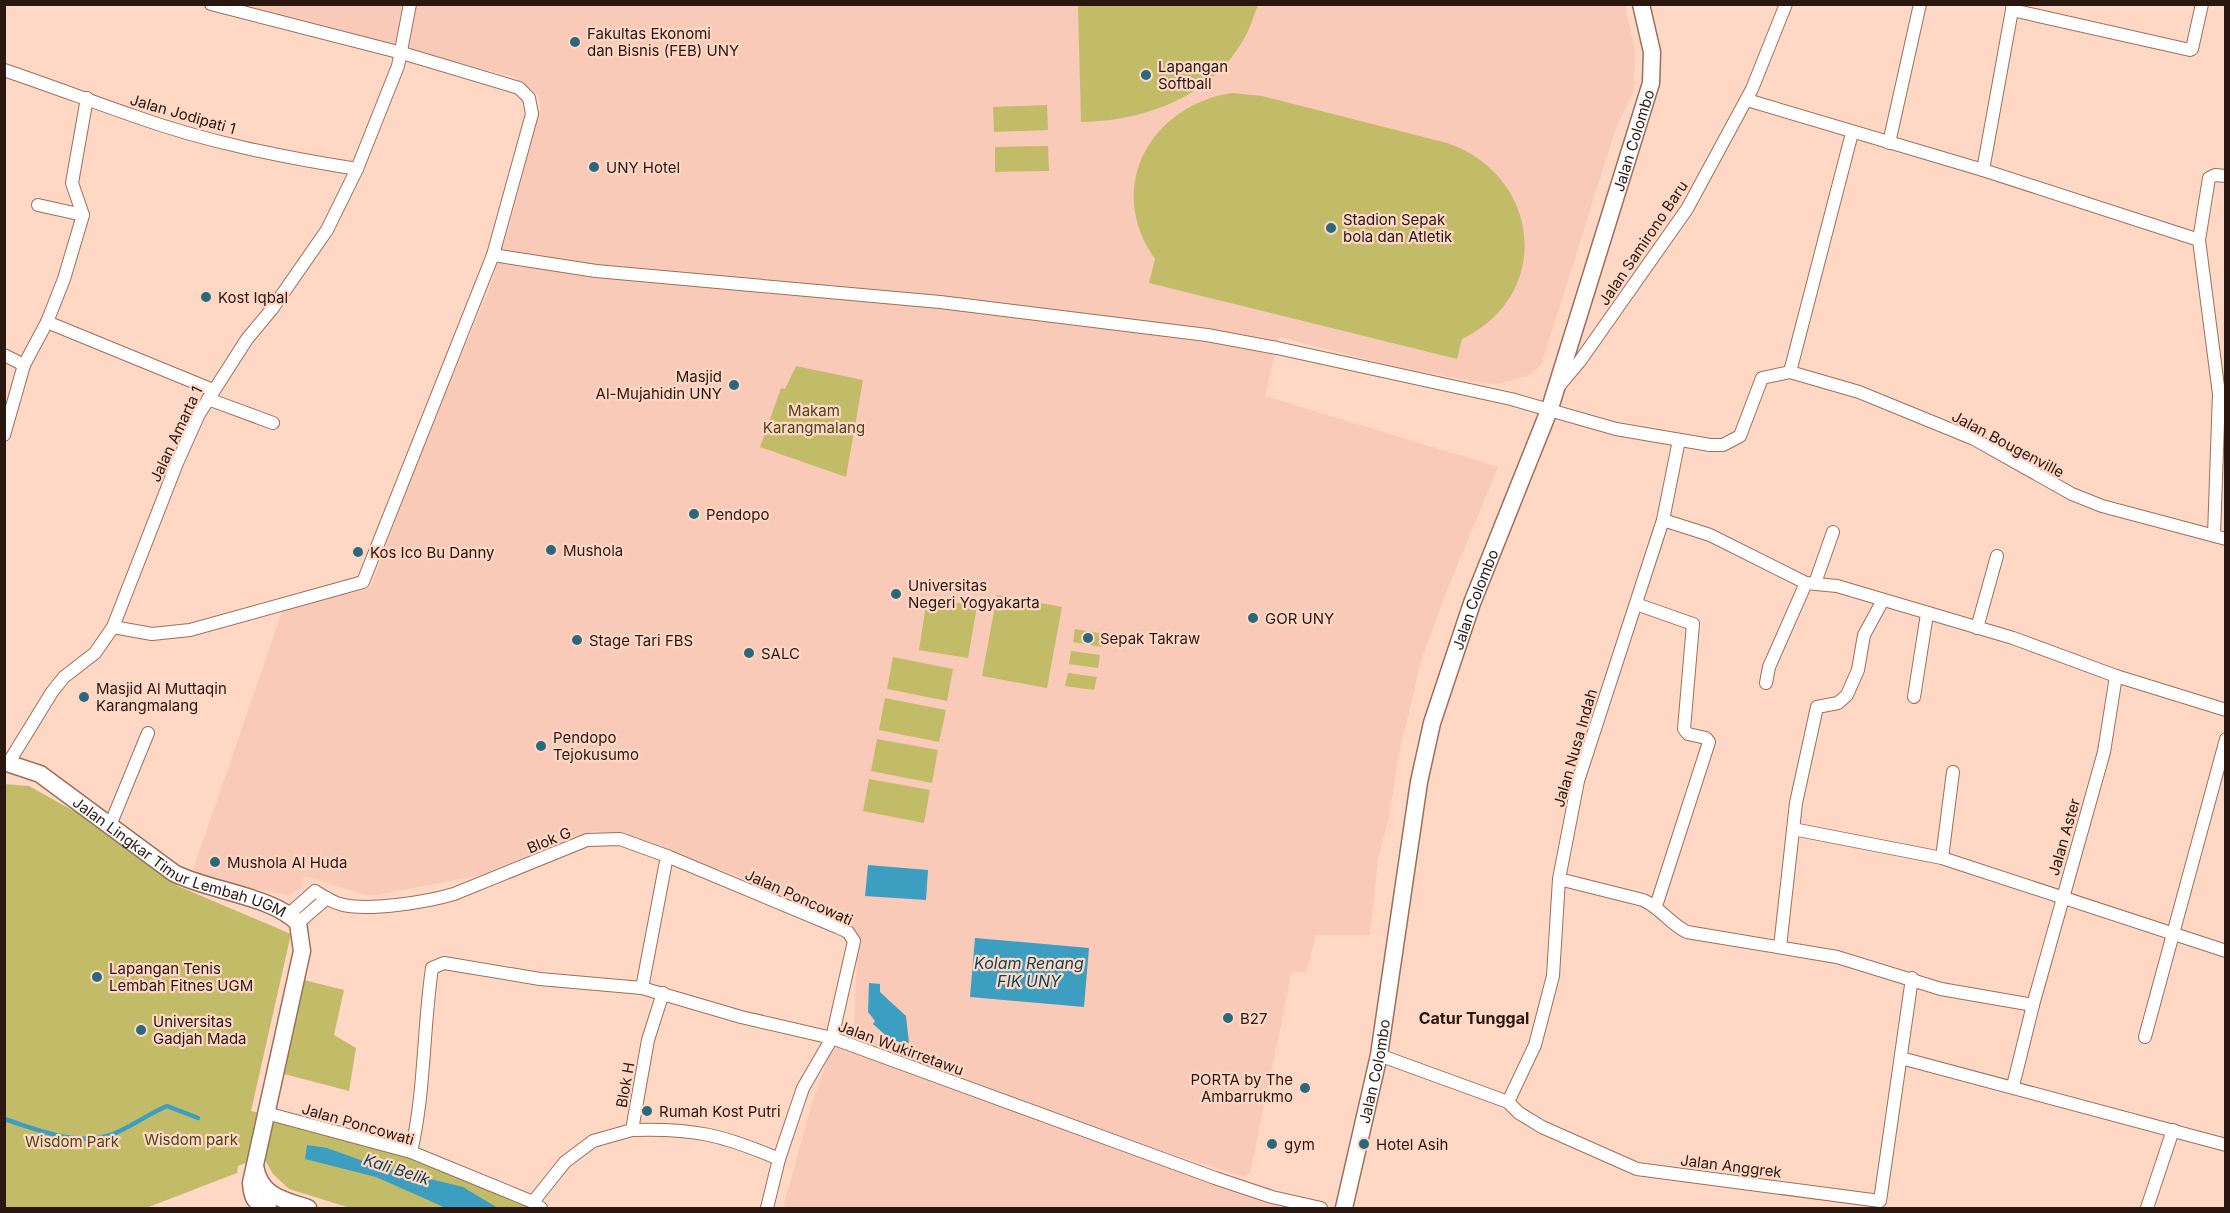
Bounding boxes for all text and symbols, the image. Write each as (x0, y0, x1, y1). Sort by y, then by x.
place label: Fakultas Ekonomi dan Bisnis (FEB) UNY (587, 24, 739, 60)
marker: Fakultas Ekonomi dan Bisnis (FEB) UNY (568, 35, 582, 49)
place label: Lapangan Softball (1158, 57, 1228, 93)
marker: Lapangan Softball (1139, 68, 1153, 82)
street label: Jalan Colombo (1608, 87, 1658, 194)
street label: Jalan Jodipati 1 (128, 90, 238, 138)
place label: UNY Hotel (606, 158, 680, 177)
marker: UNY Hotel (587, 160, 601, 174)
street label: Jalan Samirono Baru (1594, 177, 1692, 309)
place label: Stadion Sepak bola dan Atletik (1343, 210, 1453, 246)
marker: Stadion Sepak bola dan Atletik (1324, 221, 1338, 235)
place label: Kost Iqbal (218, 288, 288, 307)
marker: Kost Iqbal (199, 290, 213, 304)
place label: Masjid Al-Mujahidin UNY (596, 367, 722, 403)
marker: Masjid Al-Mujahidin UNY (727, 378, 741, 392)
street label: Jalan Amarta 1 (145, 383, 207, 485)
park label: Makam Karangmalang (763, 401, 865, 437)
street label: Jalan Bougenville (1949, 406, 2067, 482)
place label: Pendopo (706, 505, 769, 524)
marker: Pendopo (687, 507, 701, 521)
place label: Mushola (563, 541, 623, 560)
place label: Kos Ico Bu Danny (370, 543, 495, 562)
marker: Mushola (544, 543, 558, 557)
marker: Kos Ico Bu Danny (351, 545, 365, 559)
street label: Jalan Colombo (1448, 546, 1502, 652)
place label: Universitas Negeri Yogyakarta (908, 576, 1040, 612)
marker: Universitas Negeri Yogyakarta (889, 587, 903, 601)
place label: GOR UNY (1265, 609, 1334, 628)
marker: GOR UNY (1246, 611, 1260, 625)
place label: Sepak Takraw (1100, 629, 1200, 648)
place label: Stage Tari FBS (589, 631, 693, 650)
marker: Sepak Takraw (1081, 631, 1095, 645)
marker: Stage Tari FBS (570, 633, 584, 647)
place label: SALC (761, 644, 800, 663)
marker: SALC (742, 646, 756, 660)
place label: Masjid Al Muttaqin Karangmalang (96, 679, 227, 715)
street label: Jalan Nusa Indah (1549, 687, 1601, 809)
marker: Masjid Al Muttaqin Karangmalang (77, 690, 91, 704)
place label: Pendopo Tejokusumo (553, 728, 639, 764)
marker: Pendopo Tejokusumo (534, 739, 548, 753)
street label: Jalan Lingkar Timur Lembah UGM (69, 792, 290, 921)
street label: Jalan Aster (2044, 796, 2084, 878)
street label: Blok G (524, 823, 574, 857)
place label: Mushola Al Huda (227, 853, 347, 872)
marker: Mushola Al Huda (208, 855, 222, 869)
street label: Jalan Poncowati (742, 865, 856, 929)
water label: Kolam Renang FIK UNY (974, 953, 1084, 991)
place label: Lapangan Tenis Lembah Fitnes UGM (109, 959, 253, 995)
marker: Lapangan Tenis Lembah Fitnes UGM (90, 970, 104, 984)
district label: Catur Tunggal (1419, 1008, 1529, 1028)
place label: B27 (1240, 1009, 1267, 1028)
marker: B27 (1221, 1011, 1235, 1025)
place label: Universitas Gadjah Mada (153, 1012, 247, 1048)
street label: Jalan Wukirretawu (836, 1016, 966, 1080)
street label: Jalan Colombo (1354, 1018, 1394, 1125)
marker: Universitas Gadjah Mada (134, 1023, 148, 1037)
street label: Blok H (612, 1061, 638, 1109)
place label: PORTA by The Ambarrukmo (1190, 1070, 1293, 1106)
marker: PORTA by The Ambarrukmo (1298, 1081, 1312, 1095)
street label: Jalan Poncowati (300, 1099, 416, 1149)
place label: Rumah Kost Putri (659, 1102, 781, 1121)
marker: Rumah Kost Putri (640, 1104, 654, 1118)
park label: Wisdom park (144, 1130, 239, 1149)
park label: Wisdom Park (25, 1132, 120, 1151)
place label: gym (1284, 1135, 1315, 1154)
place label: Hotel Asih (1376, 1135, 1448, 1154)
marker: gym (1265, 1137, 1279, 1151)
marker: Hotel Asih (1357, 1137, 1371, 1151)
water label: Kali Belik (361, 1149, 433, 1189)
street label: Jalan Anggrek (1679, 1150, 1784, 1182)

